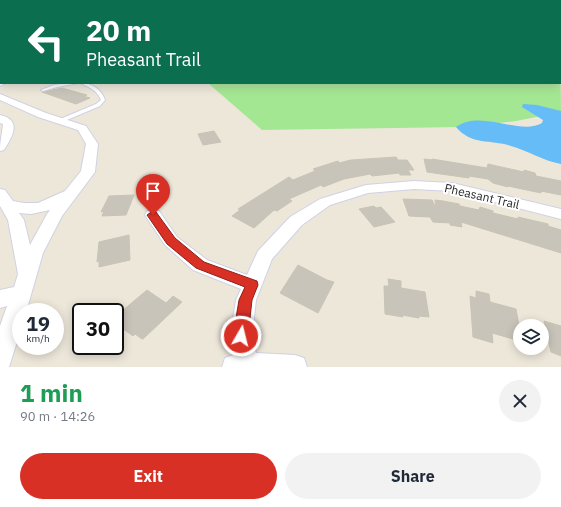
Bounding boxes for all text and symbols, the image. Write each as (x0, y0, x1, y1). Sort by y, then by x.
text: 20 m (86, 12, 151, 49)
icon: left (20, 16, 72, 68)
text: Pheasant Trail (86, 48, 201, 71)
pin (136, 174, 170, 215)
icon: arrive (142, 180, 164, 202)
street label: Pheasant Trail (443, 180, 521, 212)
speed limit sign: 30 (72, 303, 124, 355)
text: 19 (26, 310, 50, 337)
position arrow (220, 315, 262, 357)
map controls (513, 319, 549, 355)
button: layers (513, 319, 549, 355)
text: km/h (26, 332, 50, 345)
text: 1 min (20, 377, 83, 409)
button: close (499, 380, 541, 422)
text: 90 m · 14:26 (20, 408, 95, 425)
button: Exit (20, 453, 277, 499)
button: Share (285, 453, 541, 499)

